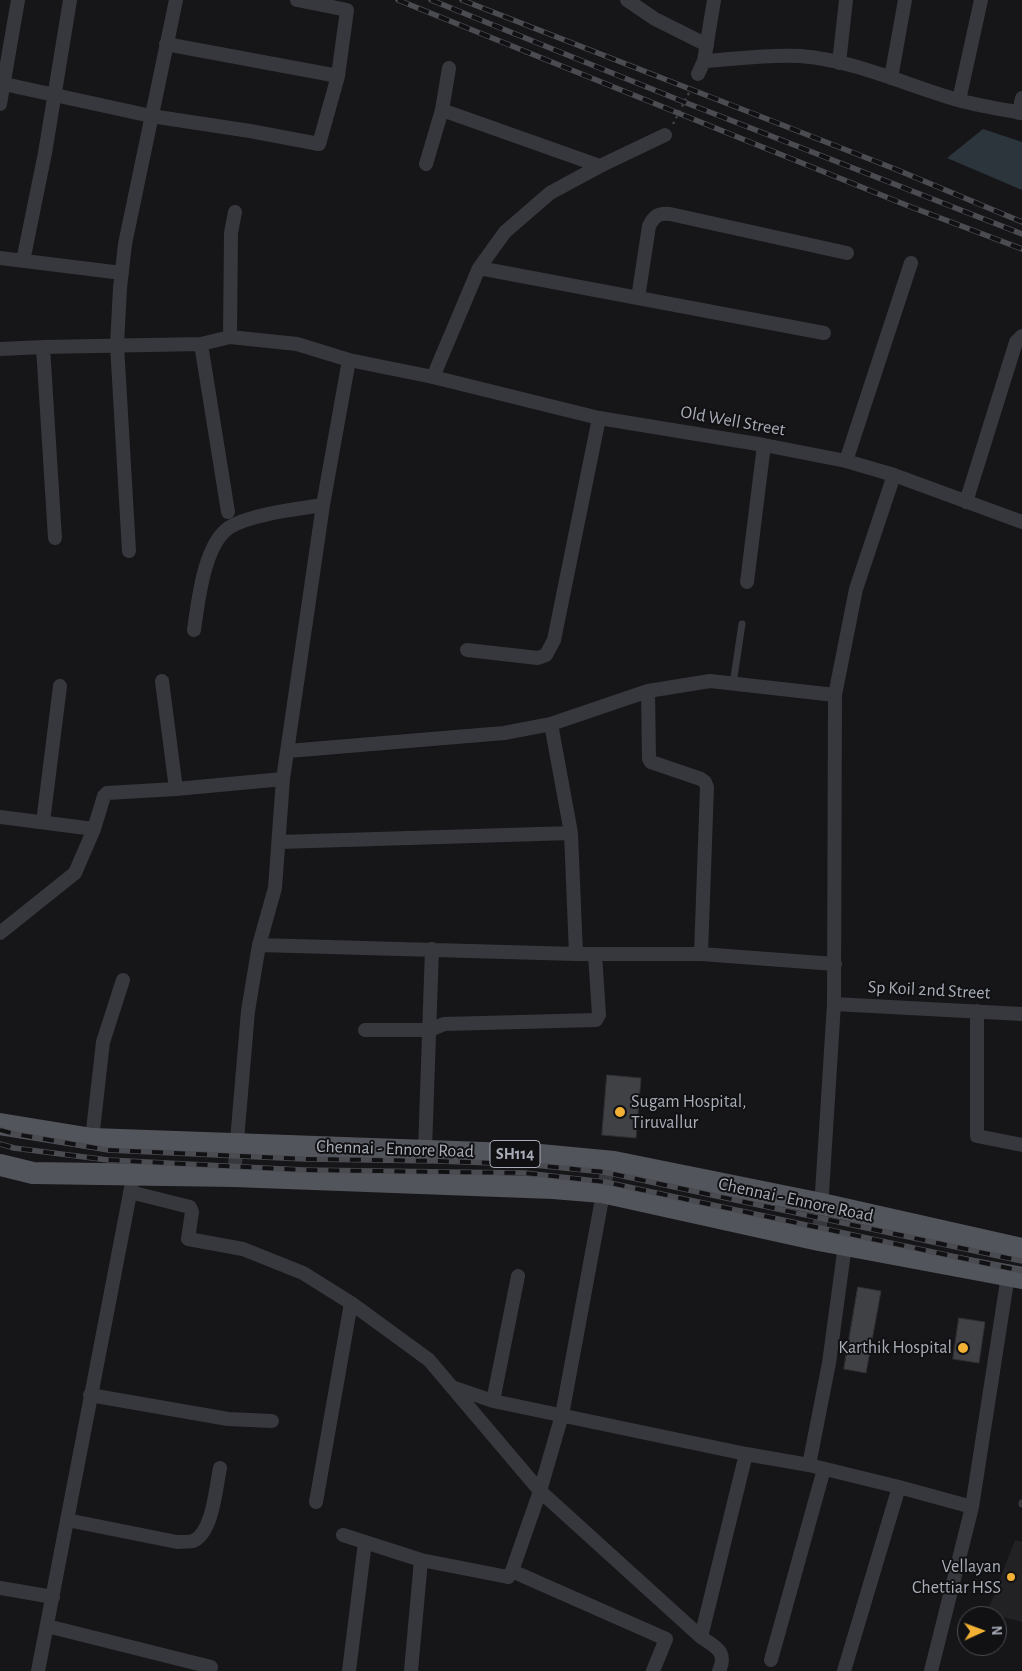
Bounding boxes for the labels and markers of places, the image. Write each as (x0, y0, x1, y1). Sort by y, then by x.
place label: Sugam Hospital, Tiruvallur (631, 1091, 746, 1134)
marker: Sugam Hospital, Tiruvallur (613, 1105, 627, 1119)
place label: Karthik Hospital (838, 1337, 952, 1359)
marker: Karthik Hospital (956, 1341, 970, 1355)
place label: Vellayan Chettiar HSS (912, 1556, 1001, 1598)
marker: Vellayan Chettiar HSS (1005, 1571, 1017, 1583)

